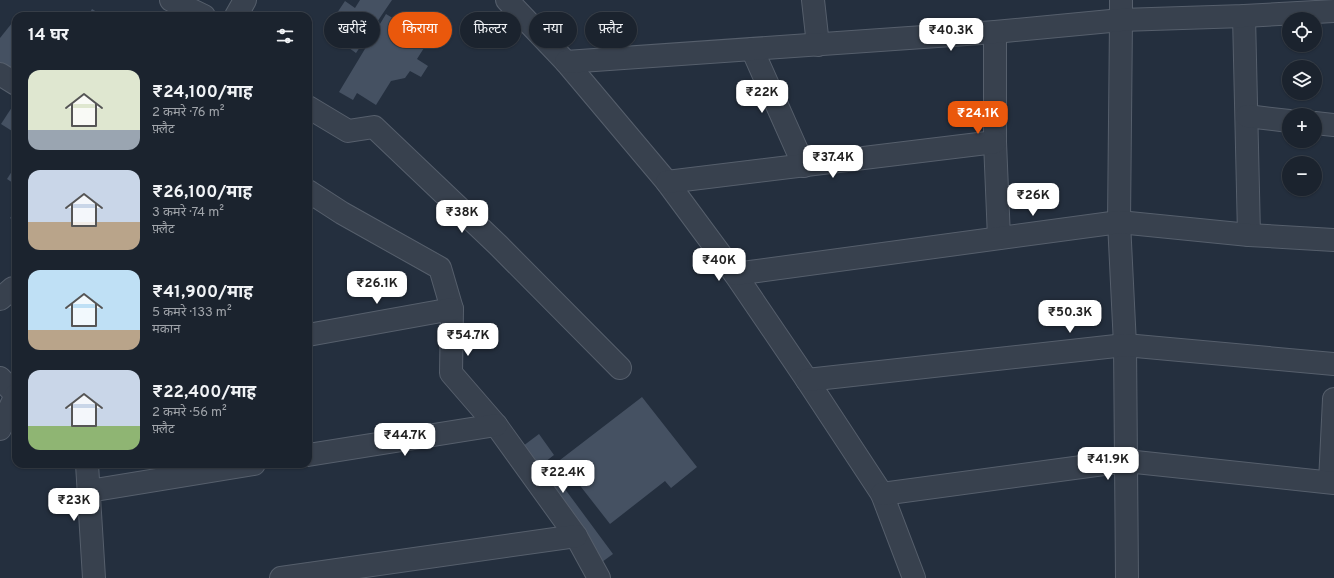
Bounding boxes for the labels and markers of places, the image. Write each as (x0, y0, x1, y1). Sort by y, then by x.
pin: ₹40.3K (918, 18, 984, 52)
pin: ₹22K (738, 80, 786, 114)
pin: ₹24.1K (945, 101, 1011, 135)
pin: ₹37.4K (800, 145, 866, 179)
pin: ₹26K (1009, 183, 1057, 217)
pin: ₹38K (438, 200, 486, 234)
pin: ₹40K (695, 248, 743, 282)
pin: ₹26.1K (344, 271, 410, 305)
pin: ₹50.3K (1037, 300, 1103, 334)
pin: ₹54.7K (435, 323, 501, 357)
pin: ₹44.7K (372, 423, 438, 457)
pin: ₹41.9K (1075, 447, 1141, 481)
pin: ₹22.4K (530, 460, 596, 494)
pin: ₹23K (50, 488, 98, 522)

